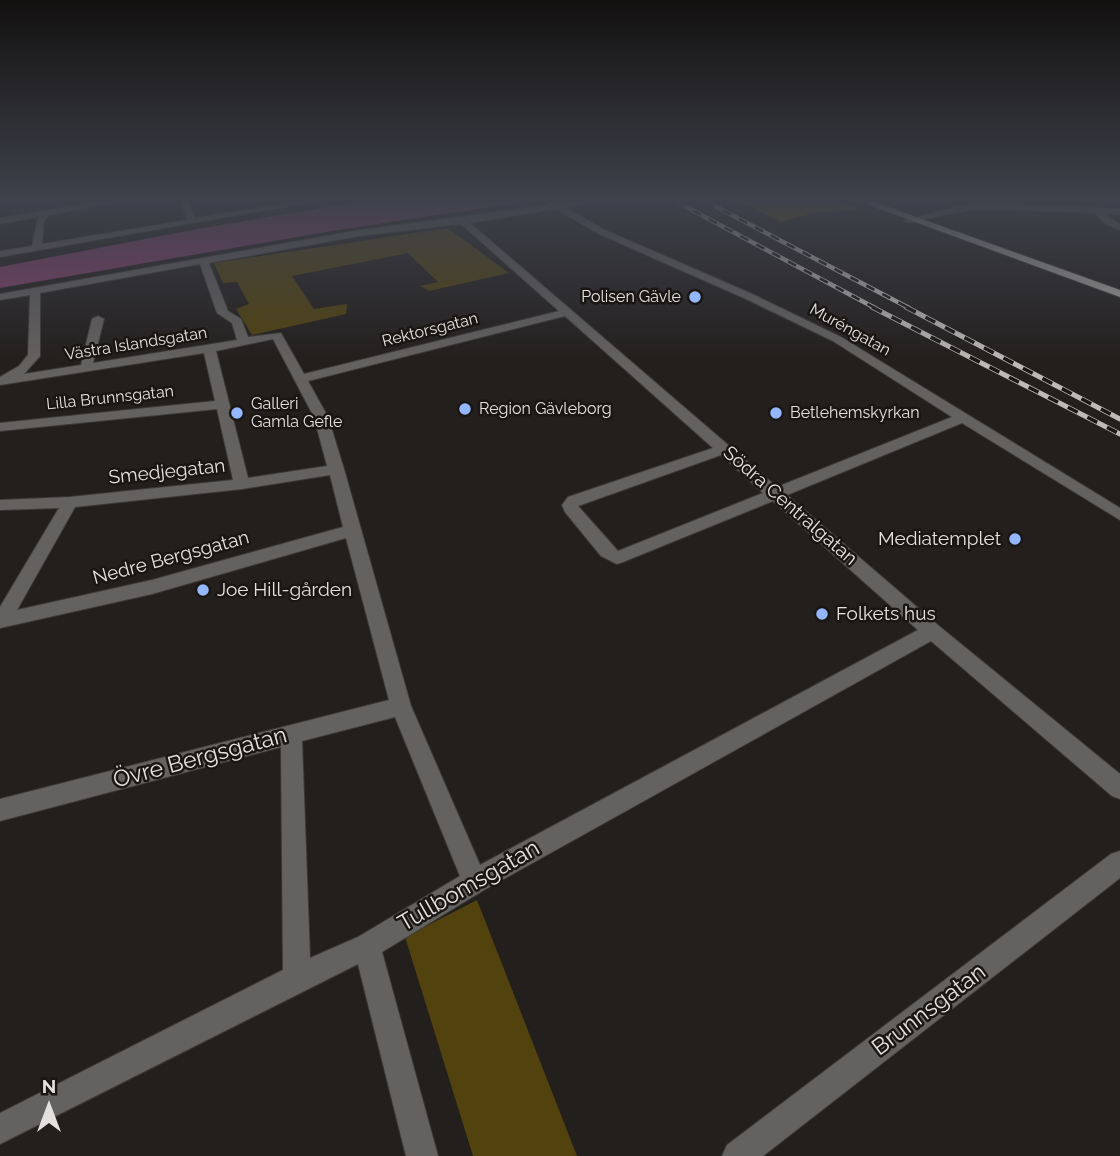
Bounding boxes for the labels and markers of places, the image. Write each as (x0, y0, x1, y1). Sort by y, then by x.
place label: Polisen Gävle (581, 287, 681, 307)
marker: Polisen Gävle (687, 289, 703, 305)
place label: Galleri Gamla Gefle (251, 394, 343, 432)
place label: Region Gävleborg (479, 399, 612, 419)
marker: Region Gävleborg (457, 401, 473, 417)
place label: Betlehemskyrkan (790, 403, 919, 423)
marker: Galleri Gamla Gefle (229, 405, 245, 421)
marker: Betlehemskyrkan (768, 405, 784, 421)
place label: Mediatemplet (878, 528, 1001, 550)
marker: Mediatemplet (1007, 531, 1023, 547)
place label: Joe Hill-gården (217, 579, 352, 601)
marker: Joe Hill-gården (195, 582, 211, 598)
place label: Folkets hus (836, 603, 936, 625)
marker: Folkets hus (814, 606, 830, 622)

